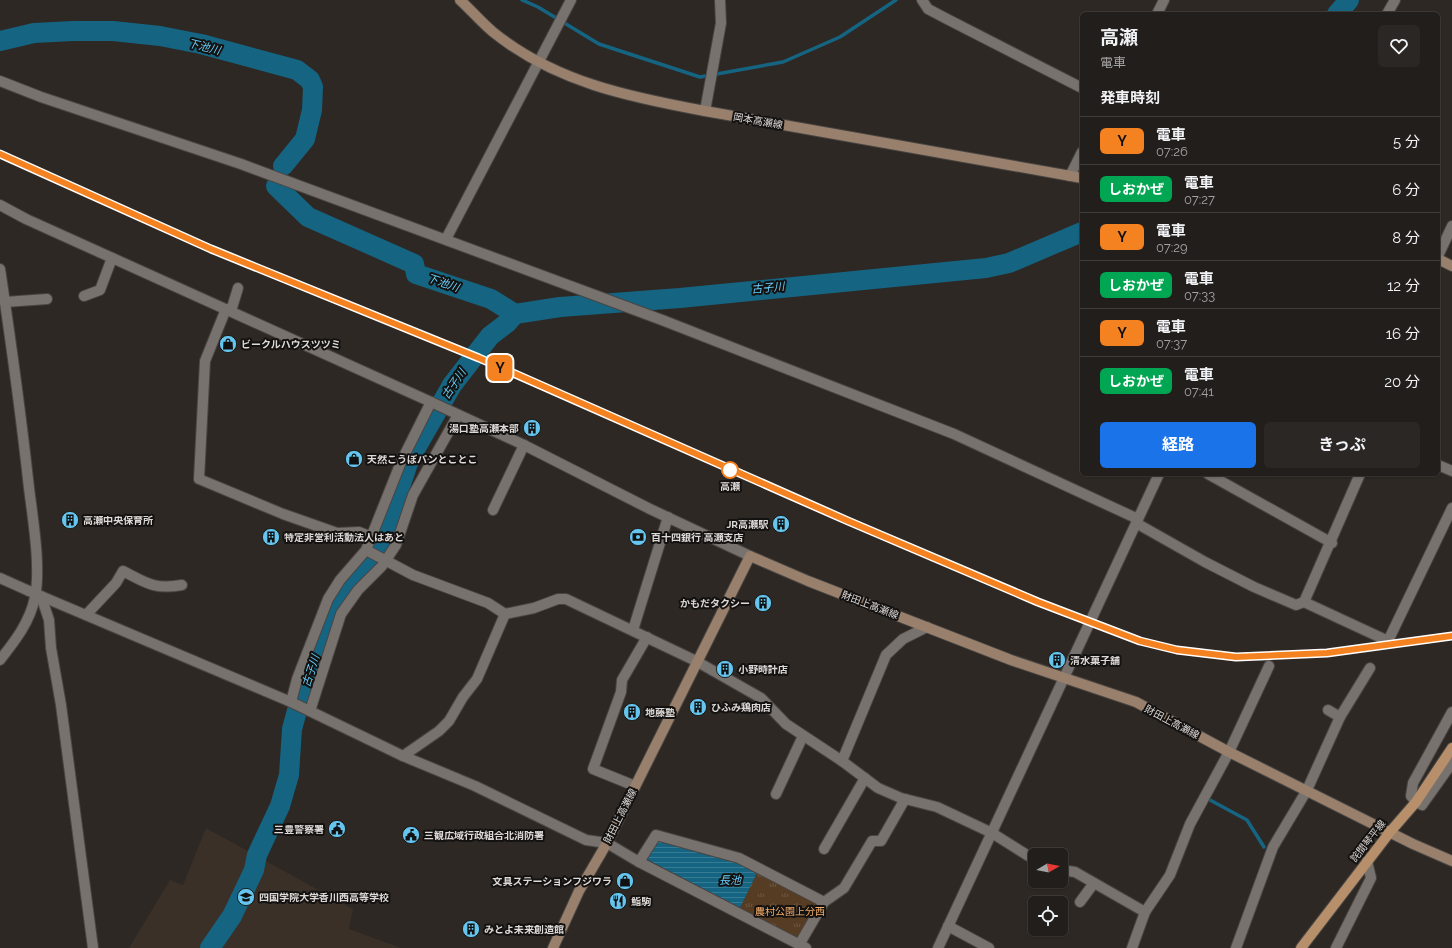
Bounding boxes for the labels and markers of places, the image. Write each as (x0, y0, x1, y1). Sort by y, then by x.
shop icon: ビークルハウスツツミ (218, 334, 238, 354)
place label: ビークルハウスツツミ (241, 339, 341, 350)
building icon: 湯口塾高瀬本部 (522, 418, 542, 438)
place label: 湯口塾高瀬本部 (449, 423, 519, 434)
shop icon: 天然こうぼパンとことこ (344, 449, 364, 469)
place label: 天然こうぼパンとことこ (367, 454, 478, 465)
marker: 高瀬 (721, 461, 739, 479)
place label: 高瀬 (720, 481, 741, 492)
building icon: 高瀬中央保育所 (60, 510, 80, 530)
building icon: JR高瀬駅 (771, 514, 791, 534)
place label: 高瀬中央保育所 (83, 515, 153, 526)
place label: JR高瀬駅 (726, 519, 769, 530)
building icon: 特定非営利活動法人はあと (261, 527, 281, 547)
bank icon: 百十四銀行 高瀬支店 (628, 527, 648, 547)
place label: 特定非営利活動法人はあと (284, 532, 404, 543)
place label: 百十四銀行 高瀬支店 (651, 532, 743, 543)
building icon: かもだタクシー (753, 593, 773, 613)
place label: かもだタクシー (680, 598, 750, 609)
building icon: 清水菓子舗 (1047, 650, 1067, 670)
place label: 清水菓子舗 (1070, 655, 1120, 666)
building icon: 小野時計店 (715, 659, 735, 679)
place label: 小野時計店 (738, 664, 788, 675)
building icon: ひふみ鶏肉店 (688, 697, 708, 717)
building icon: 地藤塾 (622, 702, 642, 722)
place label: ひふみ鶏肉店 (711, 702, 771, 713)
place label: 地藤塾 (645, 707, 675, 718)
public building icon: 三豊警察署 (327, 819, 347, 839)
place label: 三豊警察署 (274, 824, 324, 835)
public building icon: 三観広域行政組合北消防署 (401, 825, 421, 845)
place label: 三観広域行政組合北消防署 (424, 830, 544, 841)
shop icon: 文具ステーションフジワラ (615, 871, 635, 891)
place label: 文具ステーションフジワラ (493, 876, 612, 887)
school or university icon: 四国学院大学香川西高等学校 (236, 887, 256, 907)
restaurant icon: 鮨駒 (608, 891, 628, 911)
place label: 四国学院大学香川西高等学校 (259, 892, 389, 903)
place label: 鮨駒 (631, 896, 651, 907)
building icon: みとよ未来創造館 (461, 919, 481, 939)
place label: みとよ未来創造館 (484, 924, 564, 935)

